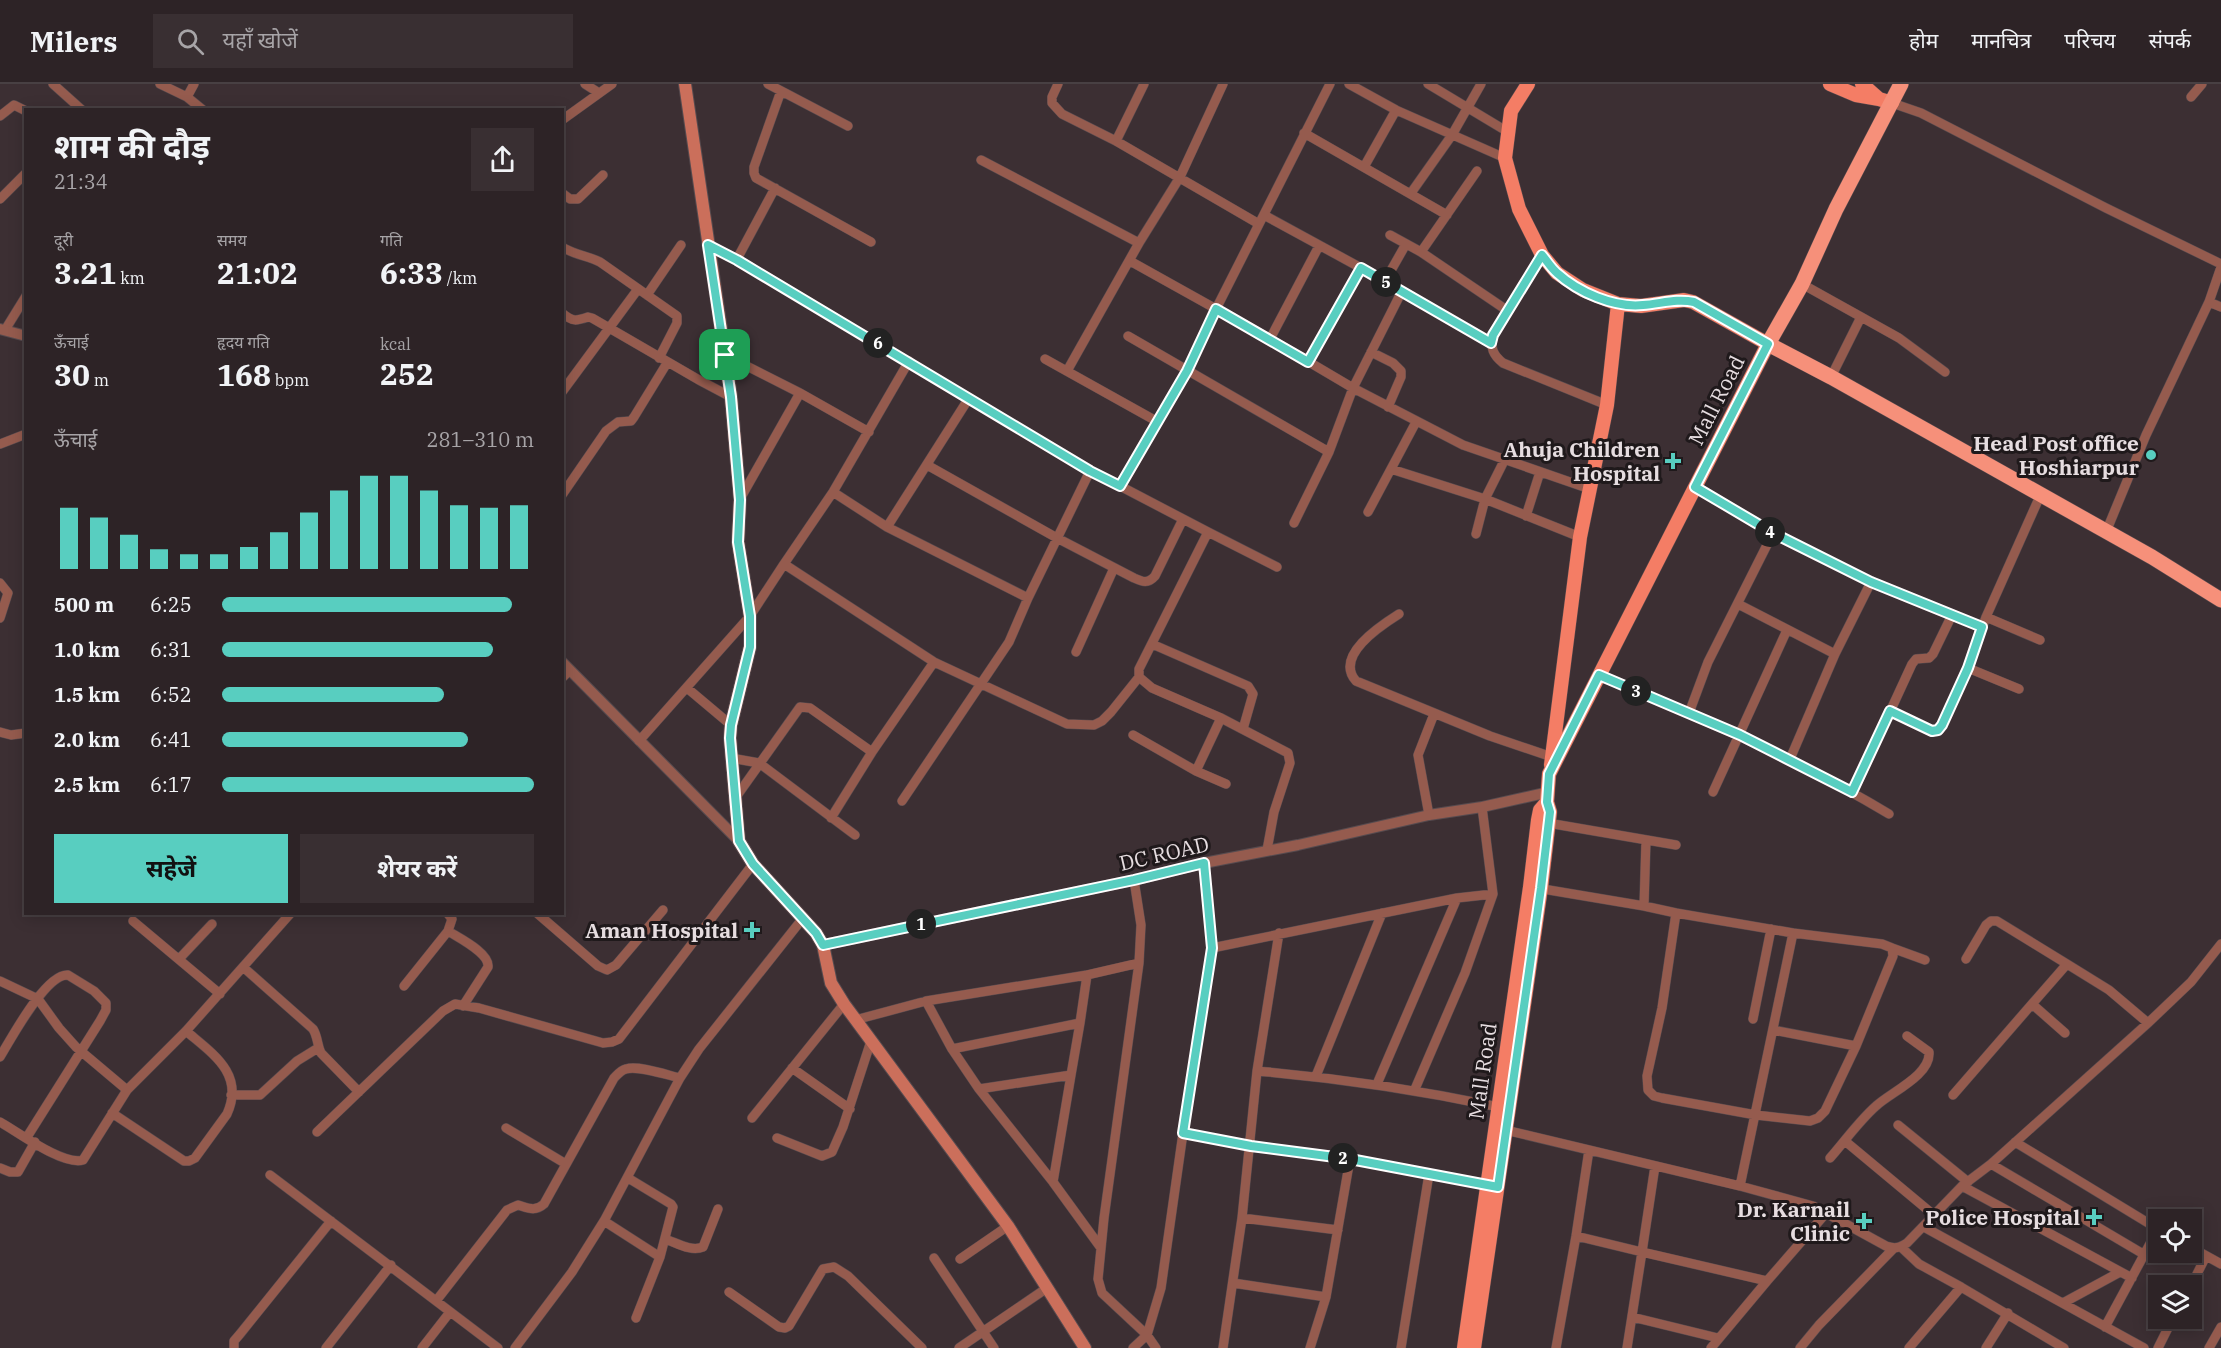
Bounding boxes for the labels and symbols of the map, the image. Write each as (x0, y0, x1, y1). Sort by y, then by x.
pin: 5 (1371, 267, 1401, 297)
pin: 6 (863, 328, 893, 358)
pin (699, 329, 750, 380)
street label: Mall Road (1681, 350, 1751, 450)
place label: Head Post office Hoshiarpur (1973, 429, 2140, 481)
place label: Ahuja Children Hospital (1504, 435, 1660, 487)
marker: Head Post office Hoshiarpur (2144, 448, 2158, 462)
marker: Ahuja Children Hospital (1664, 452, 1682, 470)
pin: 4 (1755, 517, 1785, 547)
pin: 3 (1621, 676, 1651, 706)
street label: DC ROAD (1116, 829, 1212, 877)
pin: 1 (906, 909, 936, 939)
place label: Aman Hospital (585, 916, 738, 944)
marker: Aman Hospital (743, 921, 761, 939)
street label: Mall Road (1461, 1021, 1503, 1121)
pin: 2 (1328, 1143, 1358, 1173)
place label: Dr. Karnail Clinic (1737, 1195, 1850, 1247)
place label: Police Hospital (1925, 1203, 2080, 1231)
marker: Police Hospital (2085, 1208, 2103, 1226)
marker: Dr. Karnail Clinic (1855, 1212, 1873, 1230)

